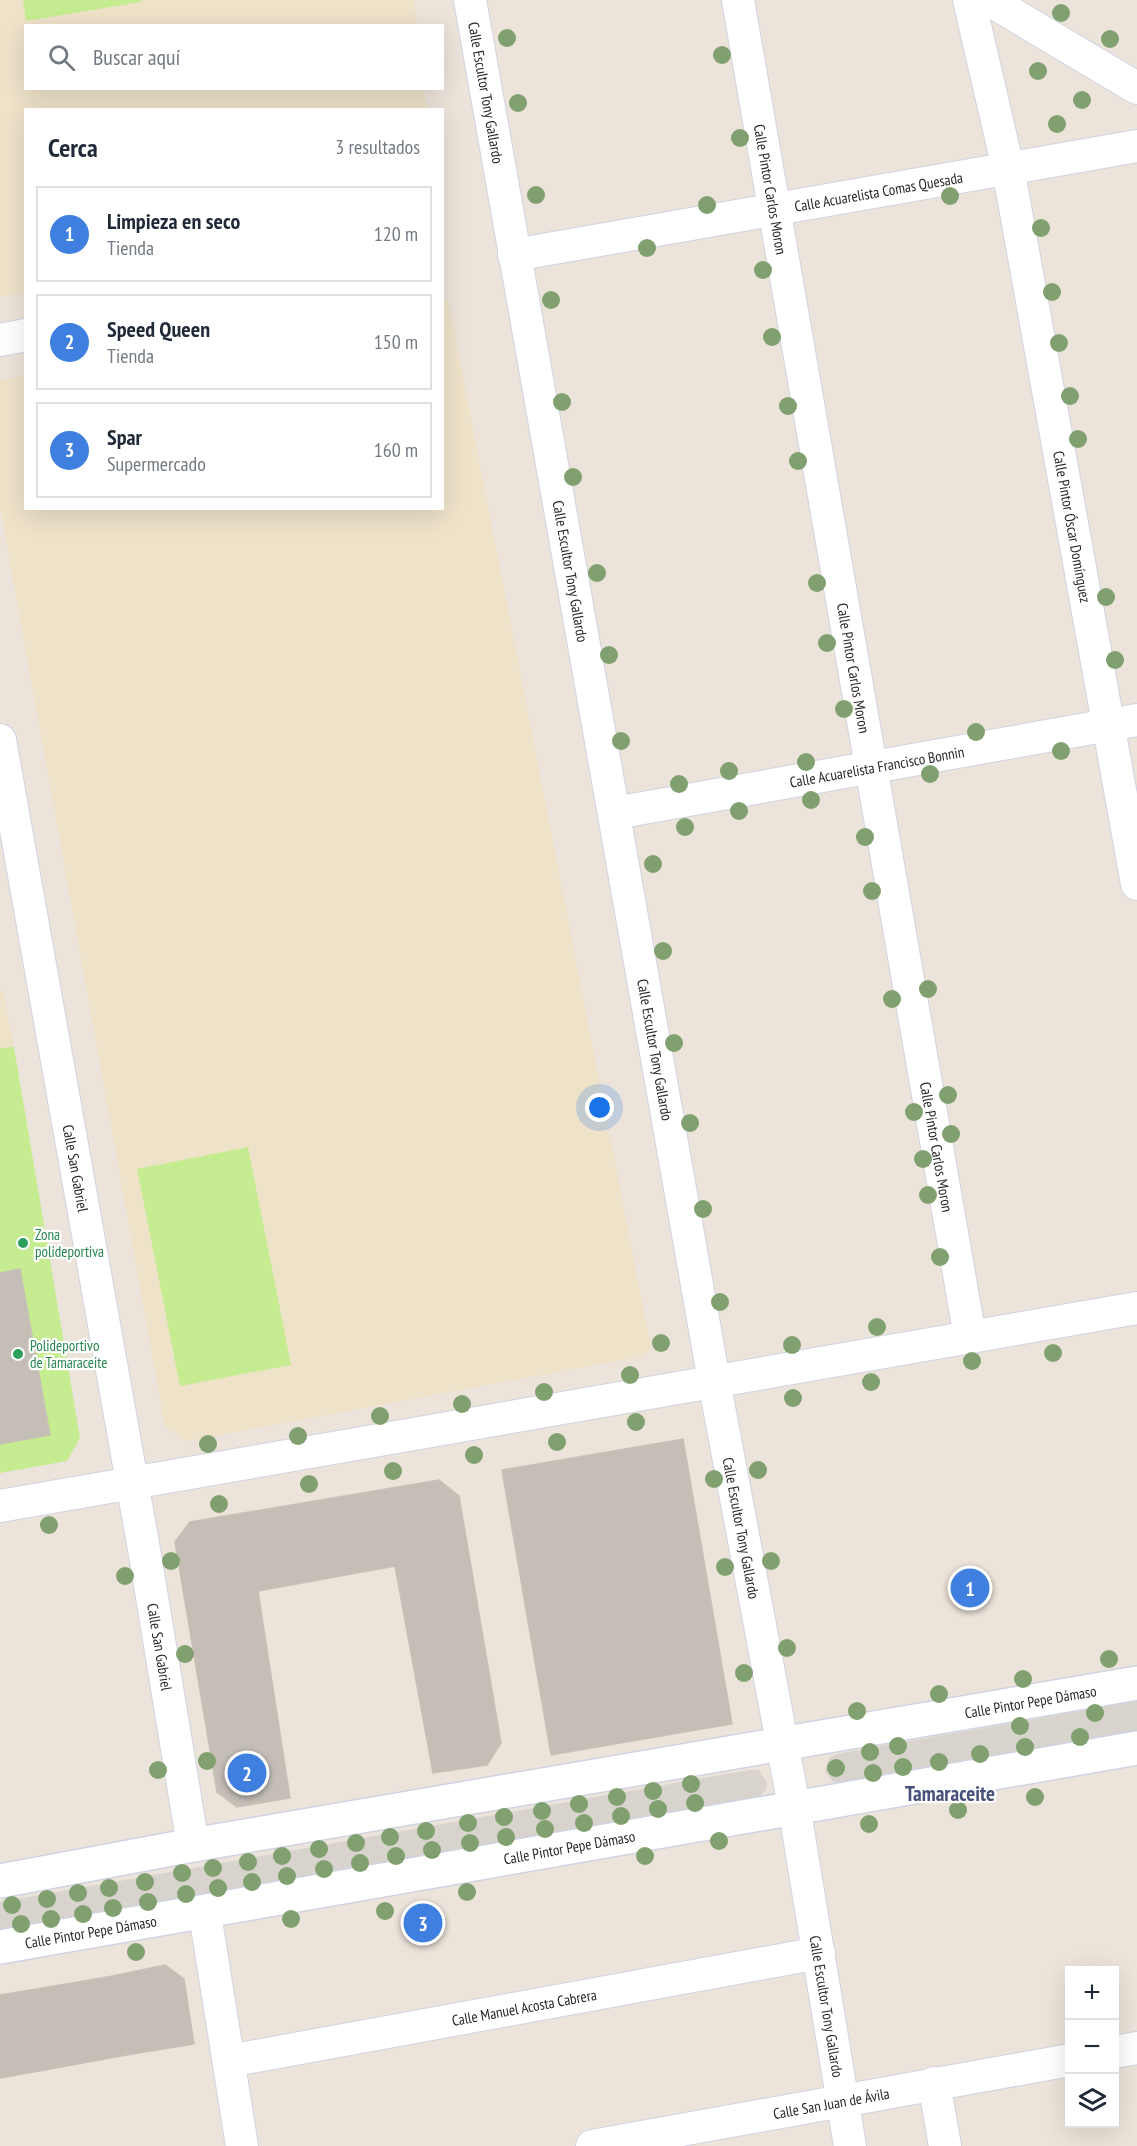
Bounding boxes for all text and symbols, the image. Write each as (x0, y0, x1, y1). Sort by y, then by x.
street label: Calle Escultor Tony Gallardo (465, 20, 508, 165)
search box (24, 24, 444, 90)
icon: search (45, 41, 78, 74)
text: Buscar aquí (93, 43, 180, 71)
street label: Calle Pintor Carlos Moron (750, 123, 791, 256)
text: Cerca (48, 131, 98, 164)
text: 3 resultados (335, 134, 420, 160)
street label: Calle Acuarelista Comas Quesada (793, 167, 964, 215)
text: Limpieza en seco (107, 207, 240, 235)
text: 1 (65, 221, 74, 247)
text: 120 m (374, 221, 418, 247)
text: Tienda (107, 235, 154, 261)
text: Speed Queen (107, 315, 210, 343)
text: 2 (65, 329, 74, 355)
text: 150 m (374, 329, 418, 355)
text: Tienda (107, 343, 154, 369)
text: Spar (107, 423, 142, 451)
text: 3 (65, 437, 74, 463)
text: 160 m (374, 437, 418, 463)
street label: Calle Pintor Óscar Domínguez (1050, 449, 1096, 604)
text: Supermercado (107, 451, 206, 477)
street label: Calle Escultor Tony Gallardo (549, 499, 593, 644)
street label: Calle Pintor Carlos Moron (833, 601, 875, 735)
street label: Calle Acuarelista Francisco Bonnin (788, 741, 966, 791)
street label: Calle Escultor Tony Gallardo (634, 977, 677, 1122)
street label: Calle Pintor Carlos Moron (916, 1080, 958, 1213)
your location (585, 1093, 614, 1122)
street label: Calle San Gabriel (59, 1123, 93, 1214)
place label: Zona polideportiva (35, 1225, 104, 1261)
marker: Zona polideportiva (16, 1236, 30, 1250)
place label: Polideportivo de Tamaraceite (30, 1336, 108, 1372)
marker: Polideportivo de Tamaraceite (11, 1347, 25, 1361)
street label: Calle Escultor Tony Gallardo (719, 1456, 764, 1600)
pin: 1 (950, 1566, 990, 1610)
street label: Calle San Gabriel (144, 1602, 177, 1693)
street label: Calle Pintor Pepe Dámaso (963, 1681, 1098, 1722)
pin: 2 (228, 1750, 266, 1796)
district label: Tamaraceite (905, 1780, 995, 1807)
street label: Calle Pintor Pepe Dámaso (502, 1826, 637, 1868)
pin: 3 (404, 1900, 442, 1946)
street label: Calle Pintor Pepe Dámaso (23, 1911, 158, 1952)
street label: Calle Escultor Tony Gallardo (806, 1934, 848, 2079)
map controls (1065, 1966, 1119, 2128)
button: + (1065, 1966, 1119, 2020)
street label: Calle Manuel Acosta Cabrera (450, 1984, 598, 2030)
button: − (1065, 2020, 1119, 2074)
button: layers (1065, 2074, 1119, 2128)
street label: Calle San Juan de Ávila (771, 2083, 891, 2123)

